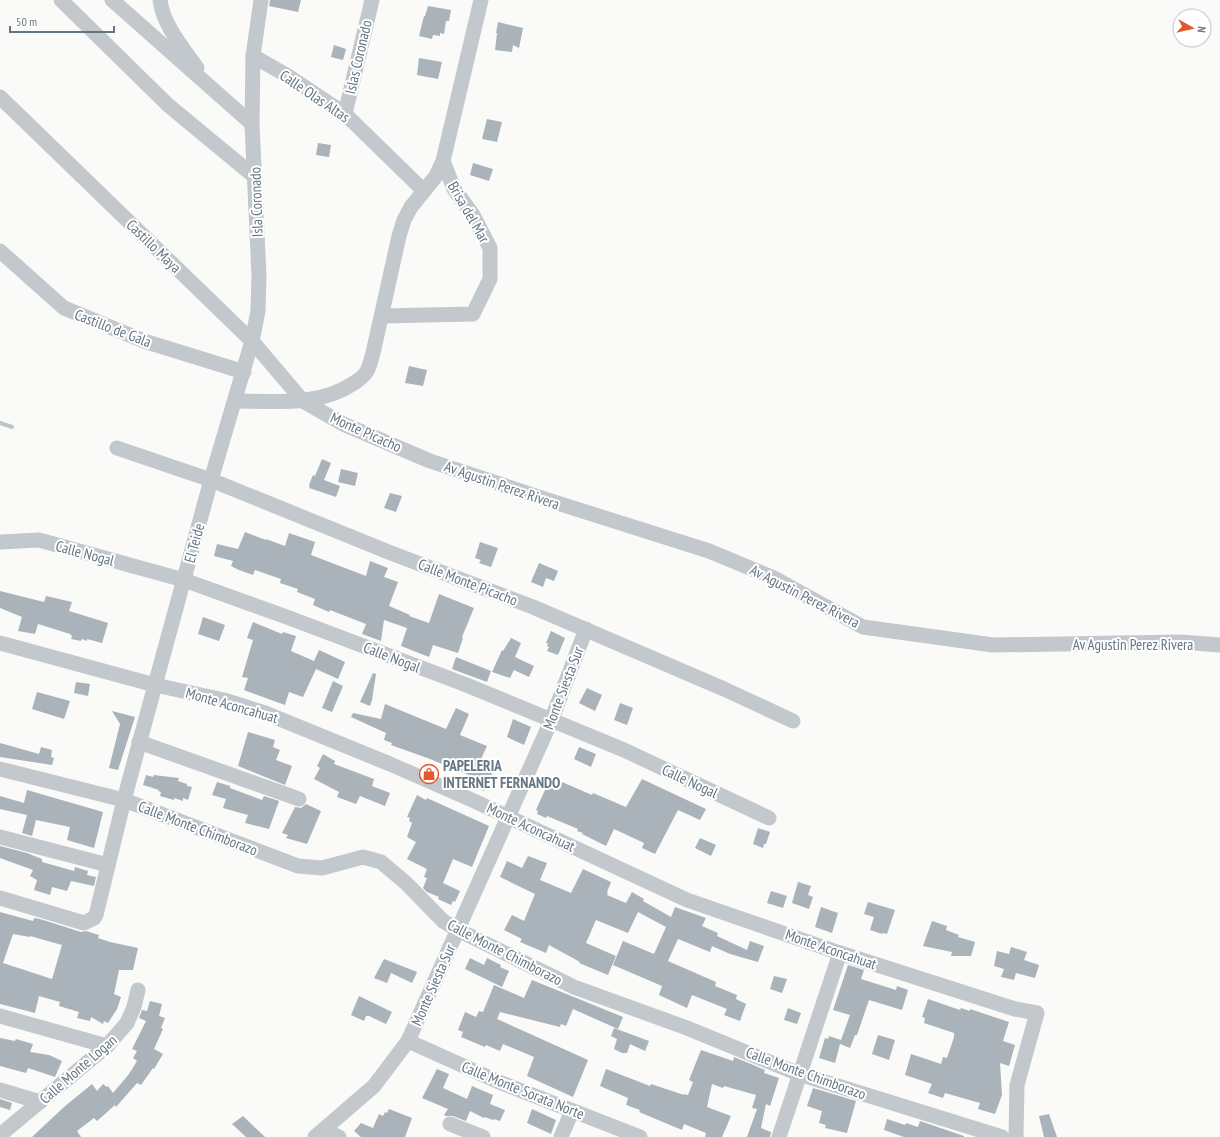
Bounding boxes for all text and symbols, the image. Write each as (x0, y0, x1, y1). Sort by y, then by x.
scale bar (10, 8, 114, 34)
north arrow (1172, 8, 1212, 48)
text: 50 m (16, 14, 37, 29)
street label: Islas Coronado (340, 18, 376, 96)
text: N (1195, 25, 1209, 33)
street label: Calle Olas Altas (276, 66, 354, 126)
street label: Isla Coronado (245, 167, 267, 237)
street label: Brisa del Mar (444, 178, 495, 247)
street label: Castillo Maya (123, 215, 185, 277)
street label: Castillo de Gala (72, 305, 154, 351)
street label: Monte Picacho (328, 408, 404, 456)
street label: Av Agustin Perez Rivera (442, 456, 562, 514)
street label: El Teide (180, 521, 208, 565)
street label: Calle Nogal (54, 536, 117, 570)
street label: Calle Monte Picacho (416, 554, 520, 610)
street label: Av Agustin Perez Rivera (747, 560, 863, 632)
street label: Av Agustin Perez Rivera (1073, 635, 1193, 654)
street label: Calle Nogal (361, 637, 424, 677)
street label: Monte Siesta Sur (538, 643, 588, 732)
street label: Monte Aconcahuat (184, 683, 280, 727)
place label: PAPELERIA INTERNET FERNANDO (443, 756, 560, 792)
street label: Calle Nogal (659, 760, 721, 802)
shop icon: PAPELERIA INTERNET FERNANDO (418, 763, 440, 785)
street label: Calle Monte Chimborazo (136, 796, 260, 860)
street label: Monte Aconcahuat (484, 798, 578, 856)
street label: Calle Monte Chimborazo (444, 915, 566, 989)
street label: Monte Aconcahuat (783, 925, 879, 973)
street label: Monte Siesta Sur (407, 940, 460, 1029)
street label: Calle Monte Logan (35, 1030, 121, 1108)
street label: Calle Monte Chimborazo (743, 1042, 869, 1104)
street label: Calle Monte Sorata Norte (459, 1057, 587, 1123)

